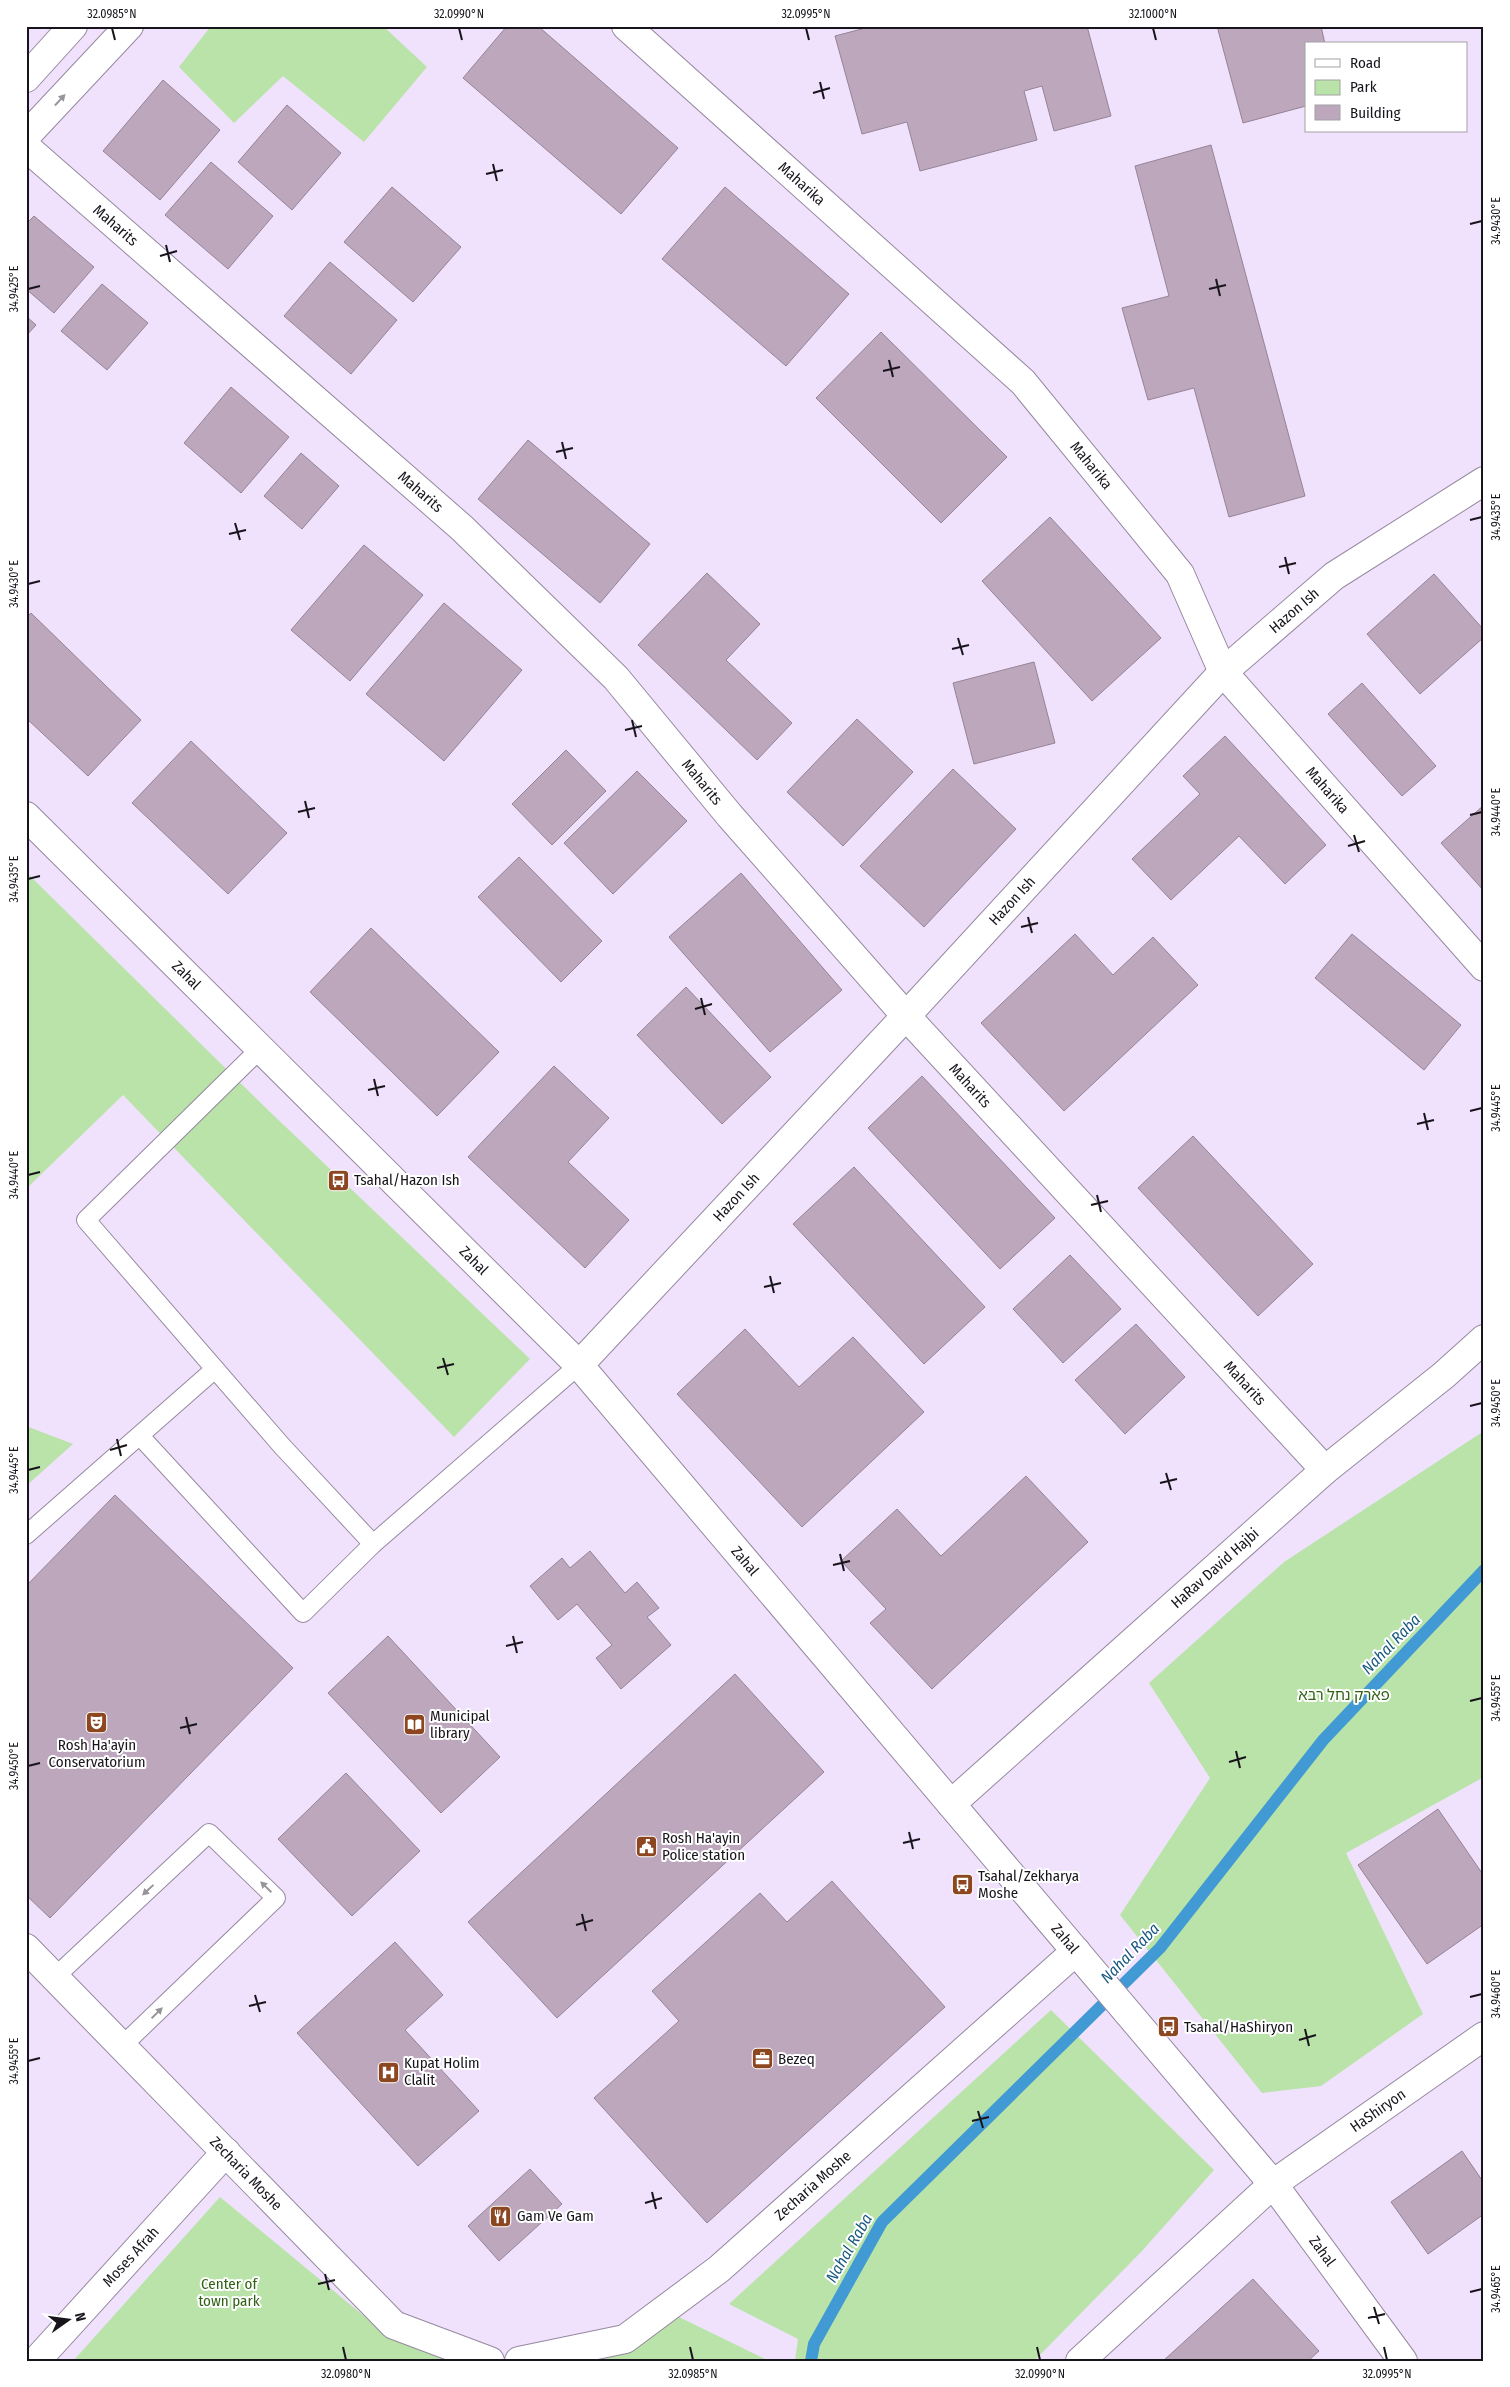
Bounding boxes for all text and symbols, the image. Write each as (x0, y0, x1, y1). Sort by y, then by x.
text: 32.0985°N (87, 7, 137, 21)
text: 32.0990°N (434, 7, 484, 21)
text: 32.0995°N (781, 7, 831, 21)
text: 32.1000°N (1129, 7, 1177, 21)
legend (1305, 42, 1468, 132)
text: Road (1350, 54, 1381, 72)
text: Park (1350, 78, 1377, 96)
one-way arrow (54, 95, 66, 107)
text: Building (1350, 104, 1401, 122)
street label: Maharika (775, 158, 829, 209)
text: 34.9430°E (1489, 197, 1503, 245)
street label: Maharits (89, 201, 142, 250)
text: 34.9425°E (7, 265, 21, 312)
street label: Maharika (1066, 438, 1116, 493)
street label: Maharits (394, 467, 447, 516)
text: 34.9435°E (1489, 493, 1503, 540)
text: 34.9430°E (7, 560, 21, 608)
street label: Hazon Ish (1266, 584, 1323, 637)
street label: Maharits (678, 756, 726, 808)
street label: Maharika (1302, 763, 1353, 817)
text: 34.9440°E (1489, 787, 1503, 836)
text: 34.9435°E (7, 855, 21, 902)
street label: Hazon Ish (985, 873, 1039, 929)
street label: Zahal (168, 957, 205, 993)
street label: Maharits (945, 1060, 995, 1111)
text: 34.9445°E (1489, 1084, 1503, 1132)
text: 34.9440°E (7, 1150, 21, 1199)
bus stop icon: Tsahal/Hazon Ish (326, 1168, 350, 1192)
street label: Hazon Ish (709, 1169, 763, 1225)
place label: Tsahal/Hazon Ish (354, 1171, 460, 1189)
street label: Zahal (456, 1242, 492, 1279)
street label: Maharits (1220, 1357, 1270, 1409)
text: 34.9450°E (1489, 1379, 1503, 1427)
text: 34.9445°E (7, 1446, 21, 1494)
street label: HaRav David Hajbi (1167, 1524, 1263, 1612)
street label: Zahal (727, 1542, 763, 1579)
water label: Nahal Raba (1358, 1610, 1424, 1678)
text: 34.9455°E (1489, 1674, 1503, 1721)
park label: פארק נחל רבא (1298, 1686, 1390, 1704)
place label: Municipal library (430, 1707, 489, 1742)
theatre icon: Rosh Ha'ayin Conservatorium (85, 1710, 109, 1734)
library icon: Municipal library (402, 1713, 426, 1737)
place label: Rosh Ha'ayin Conservatorium (49, 1736, 145, 1771)
text: 34.9450°E (7, 1742, 21, 1790)
place label: Rosh Ha'ayin Police station (662, 1829, 745, 1864)
public building icon: Rosh Ha'ayin Police station (634, 1835, 658, 1859)
place label: Tsahal/Zekharya Moshe (978, 1867, 1079, 1902)
bus stop icon: Tsahal/Zekharya Moshe (950, 1873, 974, 1897)
one-way arrow (260, 1881, 272, 1893)
one-way arrow (142, 1884, 154, 1896)
water label: Nahal Raba (1097, 1919, 1163, 1987)
street label: Zahal (1047, 1920, 1083, 1957)
text: 34.9460°E (1489, 1969, 1503, 2018)
one-way arrow (151, 2007, 163, 2019)
bus stop icon: Tsahal/HaShiryon (1156, 2015, 1180, 2039)
place label: Tsahal/HaShiryon (1184, 2018, 1293, 2036)
text: 34.9455°E (7, 2037, 21, 2084)
office icon: Bezeq (750, 2047, 774, 2071)
place label: Bezeq (778, 2050, 815, 2068)
place label: Kupat Holim Clalit (404, 2054, 480, 2089)
hospital icon: Kupat Holim Clalit (376, 2060, 400, 2084)
street label: HaShiryon (1347, 2085, 1409, 2136)
street label: Zecharia Moshe (206, 2133, 286, 2214)
street label: Zecharia Moshe (771, 2147, 855, 2224)
restaurant icon: Gam Ve Gam (489, 2204, 513, 2228)
place label: Gam Ve Gam (517, 2207, 594, 2225)
water label: Nahal Raba (822, 2210, 876, 2286)
street label: Moses Afrah (99, 2223, 163, 2290)
street label: Zahal (1305, 2232, 1339, 2270)
text: 34.9465°E (1489, 2265, 1503, 2313)
park label: Center of town park (198, 2275, 260, 2310)
north arrow (42, 2294, 92, 2344)
text: N (71, 2311, 89, 2323)
text: 32.0980°N (321, 2367, 371, 2381)
text: 32.0985°N (668, 2367, 718, 2381)
text: 32.0990°N (1015, 2367, 1065, 2381)
text: 32.0995°N (1362, 2367, 1412, 2381)

